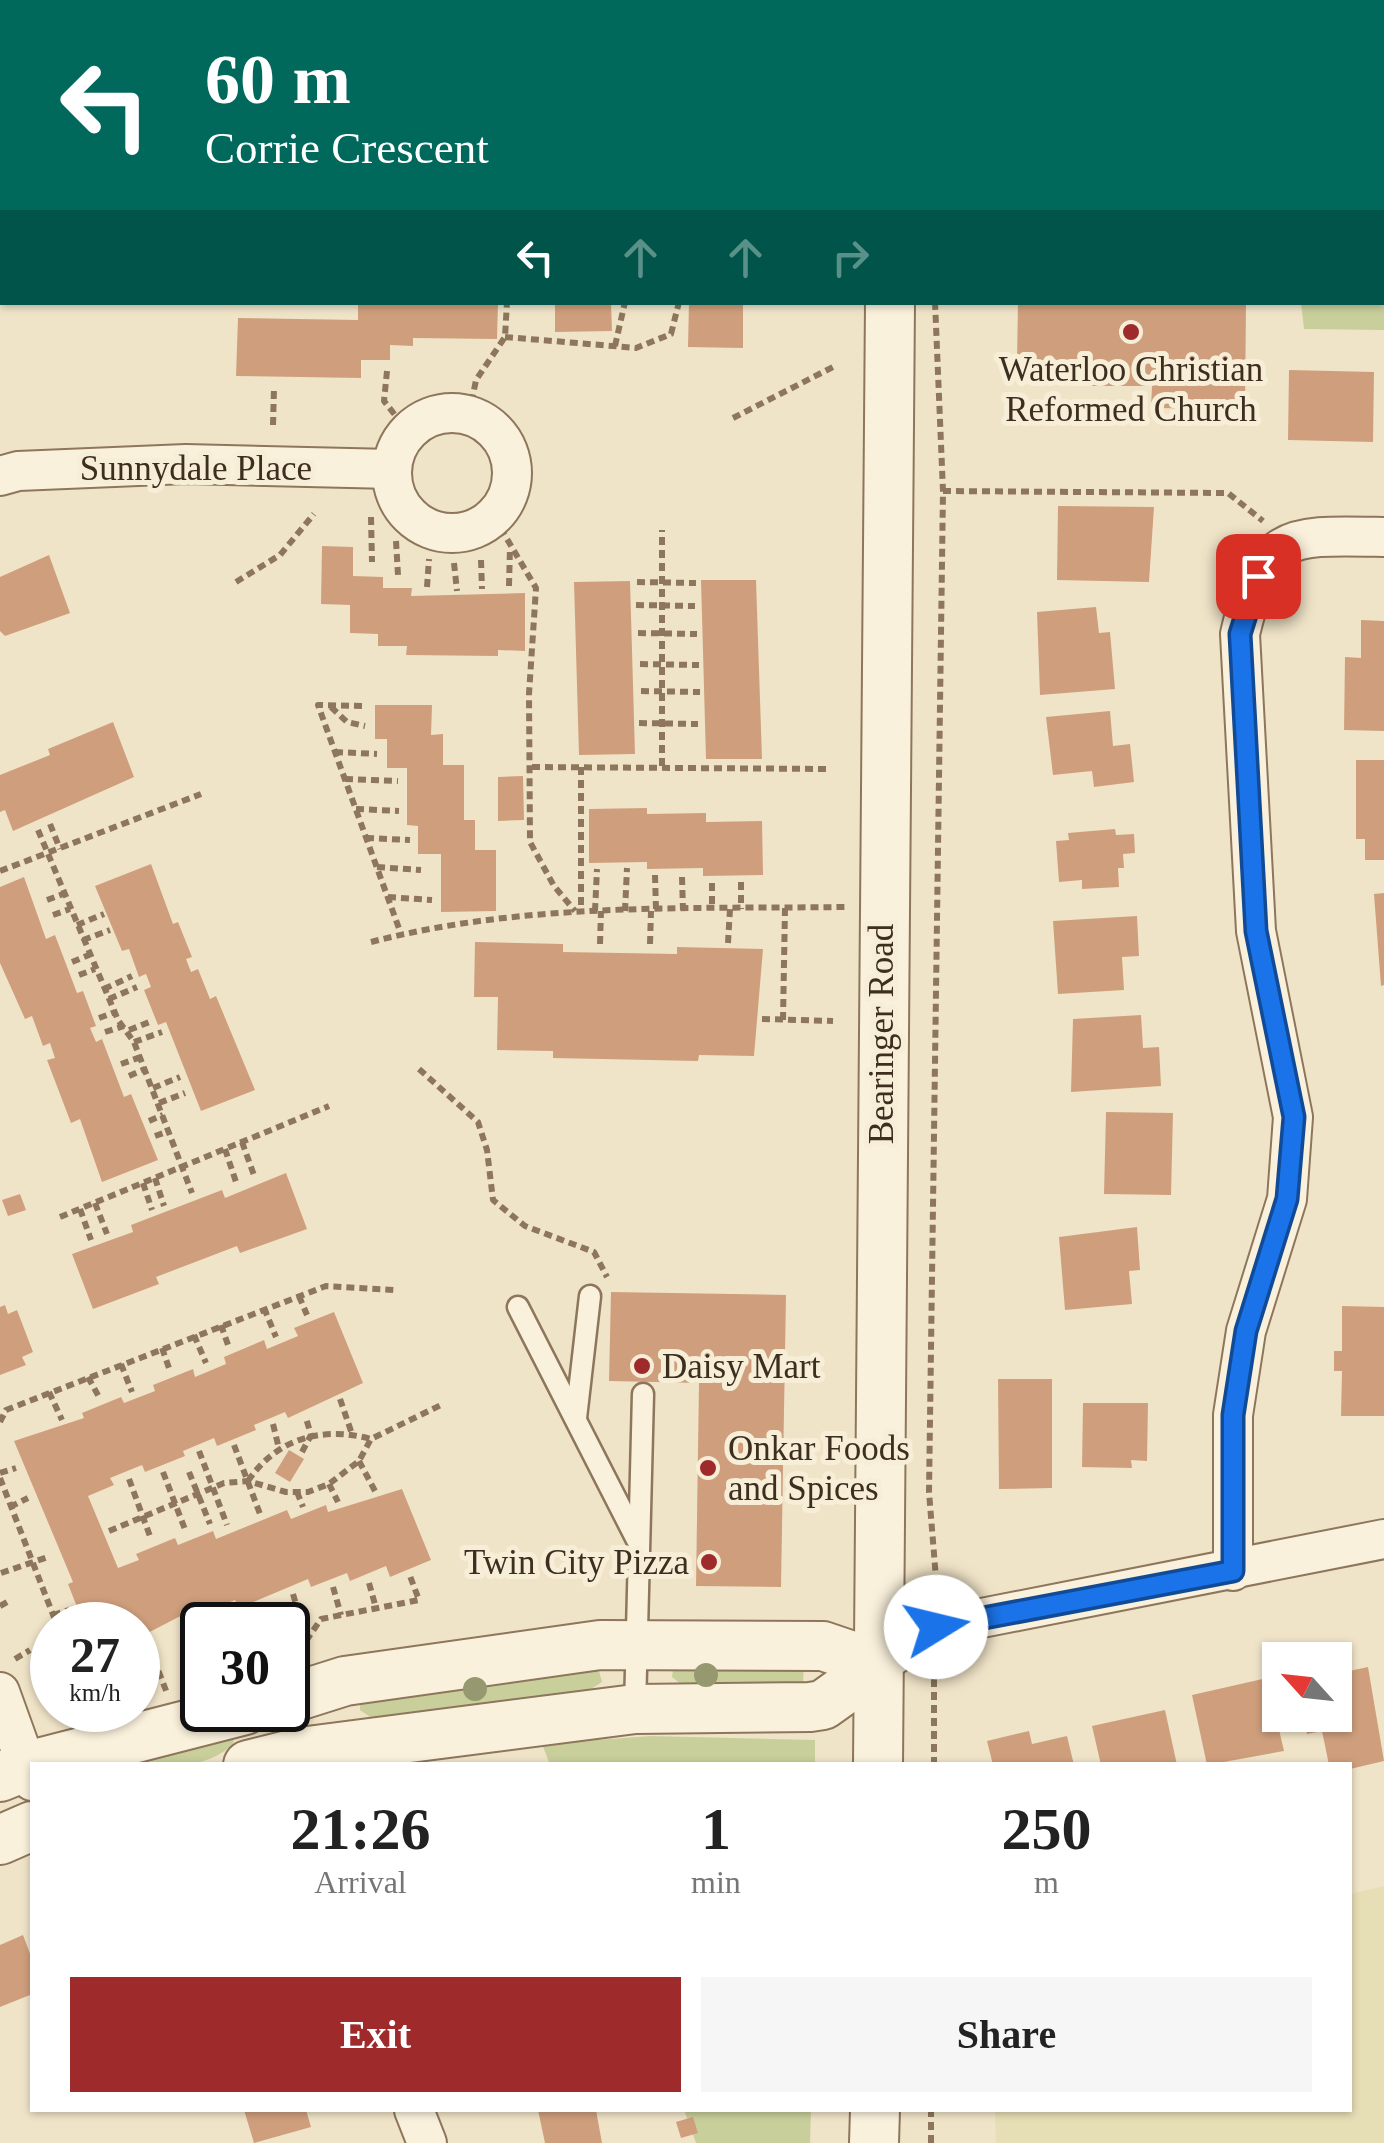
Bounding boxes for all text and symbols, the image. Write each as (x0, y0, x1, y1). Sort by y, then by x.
icon: left (40, 40, 170, 170)
text: 60 m (205, 41, 351, 118)
text: Corrie Crescent (205, 123, 489, 173)
icon: left (508, 230, 563, 285)
icon: ahead (613, 230, 668, 285)
icon: ahead (718, 230, 773, 285)
icon: right (823, 230, 878, 285)
marker: Waterloo Christian Reformed Church (1120, 321, 1142, 343)
place label: Waterloo Christian Reformed Church (999, 350, 1263, 429)
street label: Sunnydale Place (80, 449, 312, 488)
pin (1216, 534, 1301, 619)
icon: arrive (1231, 549, 1286, 604)
street label: Bearinger Road (862, 923, 901, 1144)
place label: Daisy Mart (662, 1347, 821, 1386)
marker: Daisy Mart (631, 1355, 653, 1377)
place label: Onkar Foods and Spices (728, 1429, 910, 1508)
marker: Onkar Foods and Spices (697, 1457, 719, 1479)
place label: Twin City Pizza (464, 1543, 689, 1582)
marker: Twin City Pizza (698, 1551, 720, 1573)
position arrow (884, 1575, 988, 1679)
speed limit sign: 30 (180, 1602, 310, 1732)
text: 27 (70, 1627, 120, 1683)
north arrow (1262, 1642, 1352, 1732)
map controls (1262, 1642, 1352, 1732)
text: km/h (69, 1679, 121, 1706)
text: 21:26 (291, 1796, 431, 1862)
text: 1 (701, 1796, 731, 1862)
text: 250 (1001, 1796, 1091, 1862)
text: Arrival (314, 1864, 407, 1900)
text: min (691, 1864, 741, 1900)
text: m (1034, 1864, 1059, 1900)
button: Exit (70, 1977, 681, 2092)
button: Share (701, 1977, 1312, 2092)

